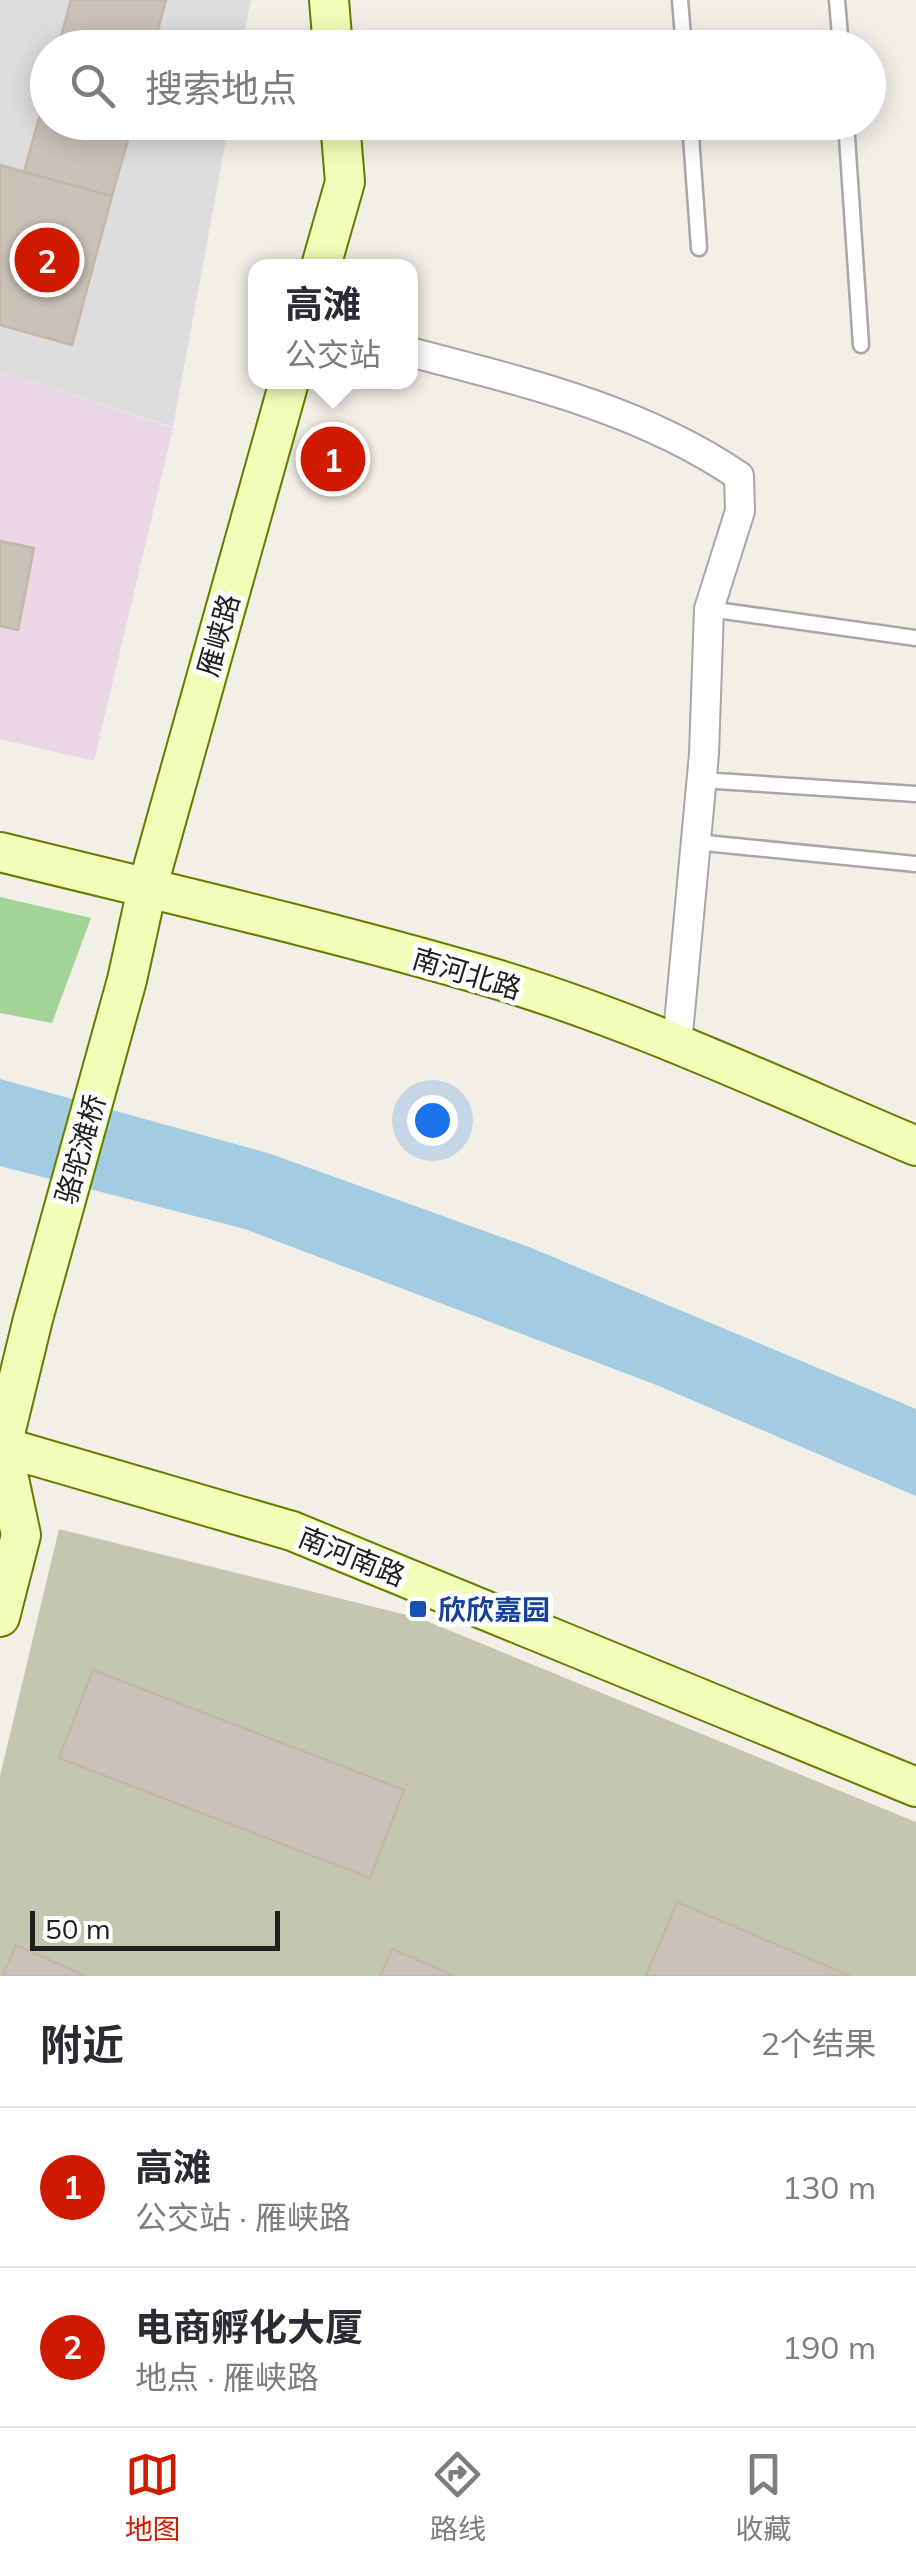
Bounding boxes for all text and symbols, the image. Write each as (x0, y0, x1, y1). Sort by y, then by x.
search box (30, 30, 886, 140)
icon: search (65, 58, 120, 113)
text: 搜索地点 (145, 64, 297, 112)
pin: 2 (15, 222, 80, 298)
popup (248, 259, 418, 389)
text: 高滩 (285, 280, 361, 328)
text: 公交站 (285, 334, 381, 374)
pin: 1 (300, 422, 366, 496)
street label: 雁峡路 (190, 590, 246, 680)
street label: 南河北路 (408, 940, 526, 1006)
street label: 骆驼滩桥 (48, 1090, 112, 1208)
your location (407, 1095, 458, 1146)
street label: 南河南路 (294, 1519, 410, 1593)
place label: 欣欣嘉园 (438, 1592, 550, 1627)
marker: 欣欣嘉园 (407, 1598, 429, 1620)
scale bar (30, 1906, 280, 1951)
text: 50 m (45, 1911, 111, 1946)
text: 附近 (40, 2018, 124, 2071)
text: 2个结果 (761, 2023, 876, 2063)
text: 高滩 (135, 2143, 211, 2191)
text: 1 (63, 2167, 82, 2207)
text: 130 m (782, 2167, 876, 2207)
text: 公交站 · 雁峡路 (135, 2197, 351, 2237)
text: 电商孵化大厦 (135, 2303, 363, 2351)
text: 2 (63, 2327, 82, 2367)
text: 190 m (782, 2327, 876, 2367)
text: 地点 · 雁峡路 (135, 2357, 319, 2397)
tab: 地图 (125, 2447, 181, 2547)
tab: 路线 (430, 2447, 486, 2547)
tab: 收藏 (735, 2447, 791, 2547)

